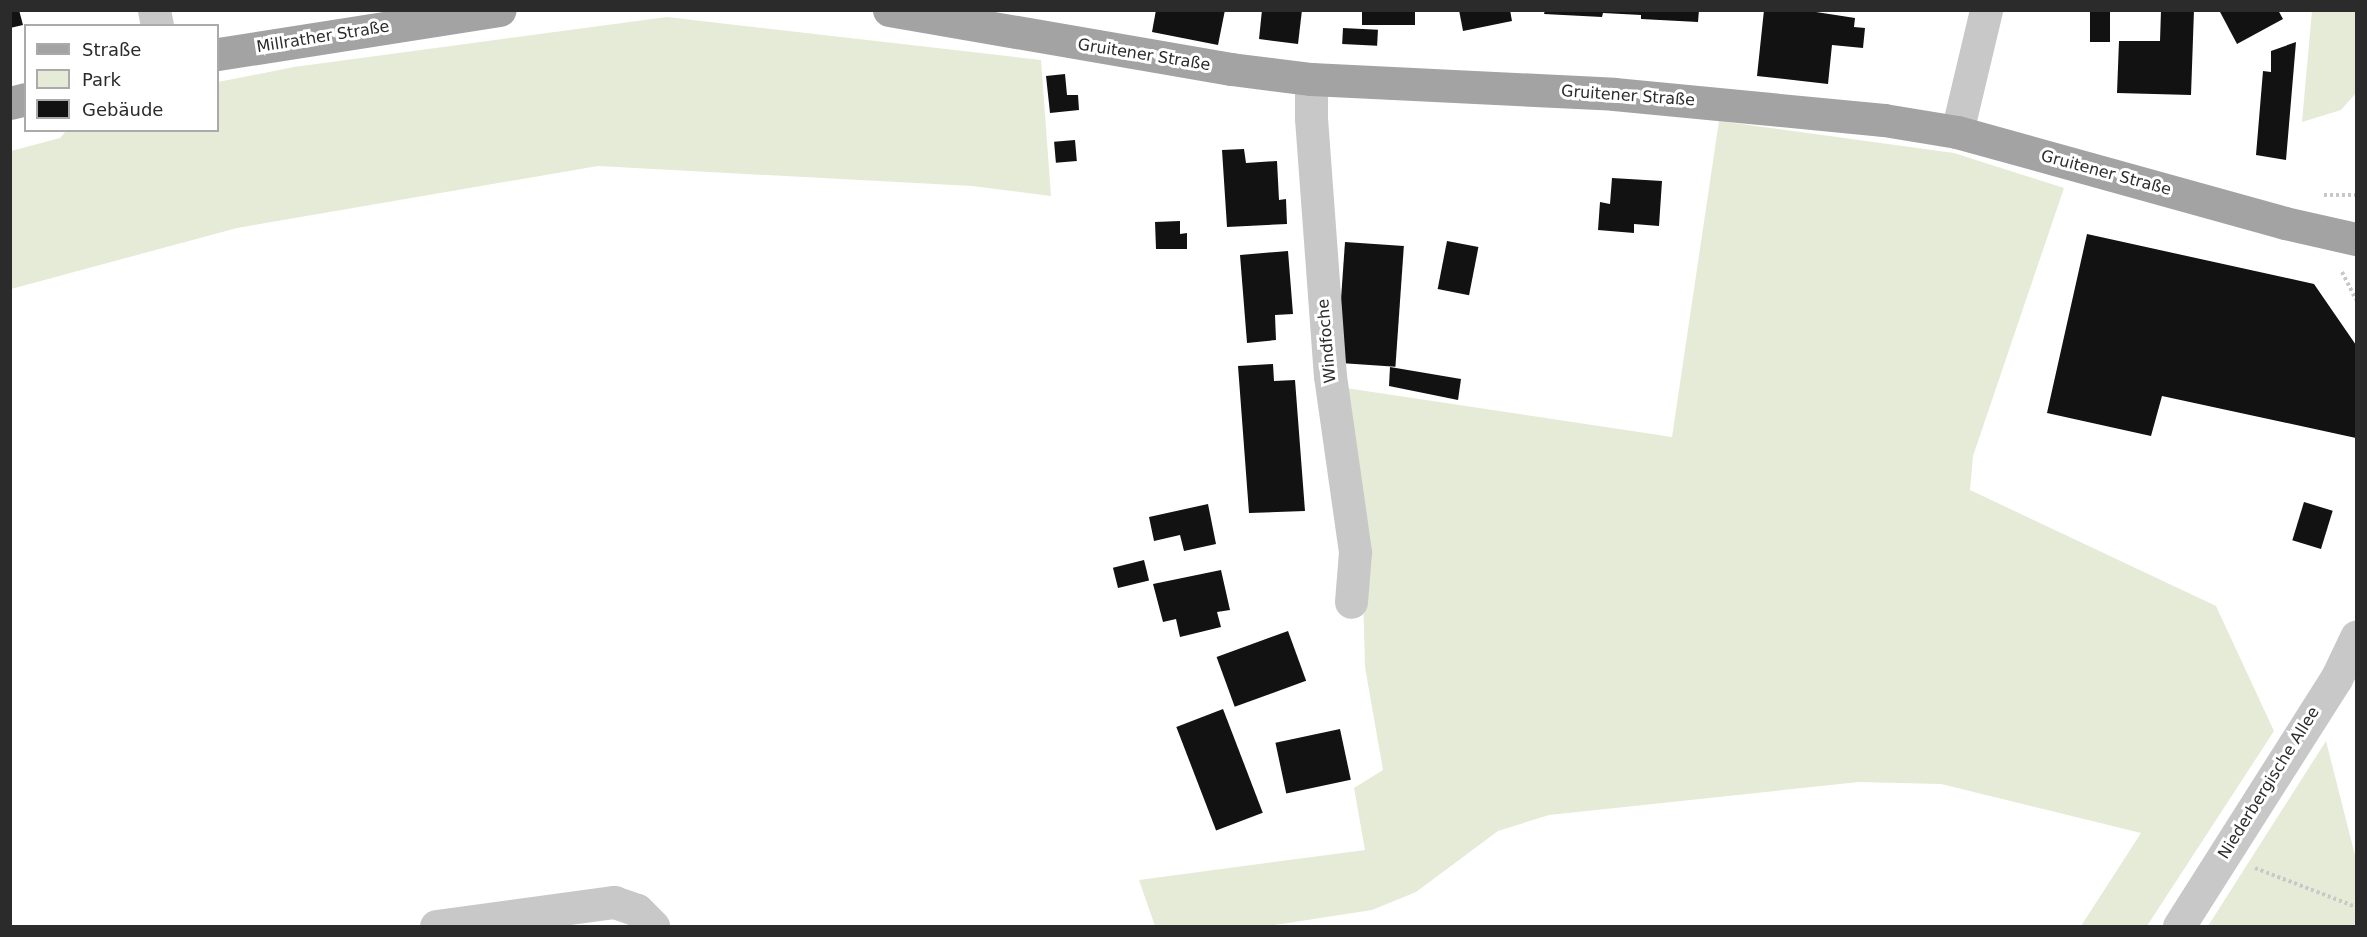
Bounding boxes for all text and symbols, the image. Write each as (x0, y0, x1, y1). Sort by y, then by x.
street label: Millrather Straße (255, 17, 391, 57)
legend (24, 24, 219, 132)
street label: Gruitener Straße (1076, 35, 1212, 75)
text: Straße (82, 39, 141, 60)
text: Park (82, 69, 121, 90)
street label: Gruitener Straße (1560, 82, 1696, 110)
text: Gebäude (82, 99, 163, 120)
street label: Gruitener Straße (2039, 146, 2173, 200)
street label: Windfoche (1314, 298, 1340, 384)
street label: Niederbergische Allee (2214, 704, 2324, 862)

